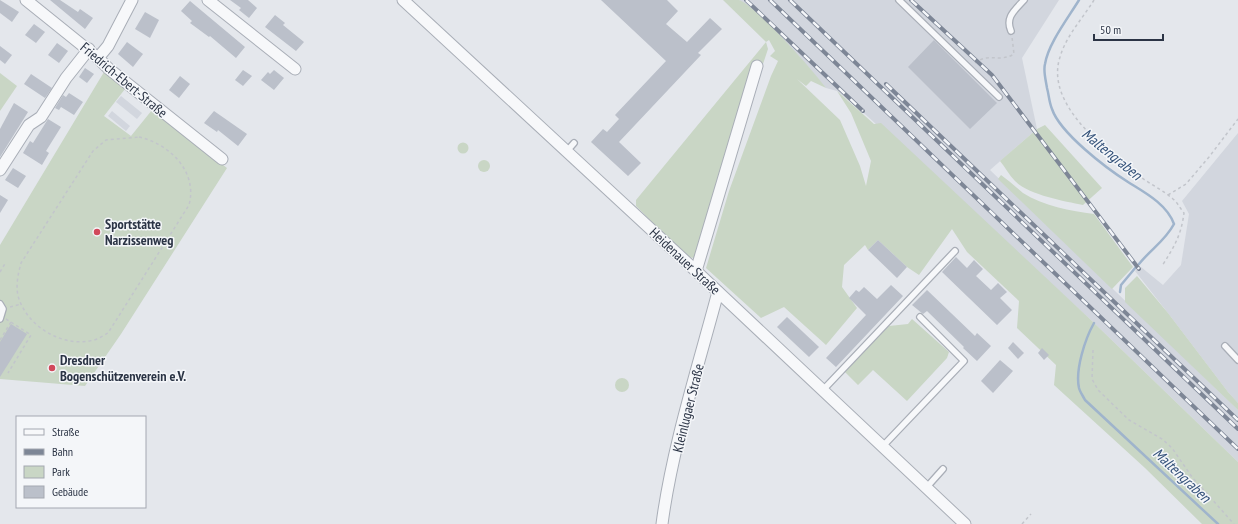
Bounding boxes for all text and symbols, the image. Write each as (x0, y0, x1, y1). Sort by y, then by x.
scale bar (1094, 16, 1163, 42)
text: 50 m (1100, 22, 1121, 37)
street label: Friedrich-Ebert-Straße (77, 38, 171, 122)
water label: Maltengraben (1078, 124, 1147, 185)
place label: Sportstätte Narzissenweg (105, 215, 173, 249)
street label: Heidenauer Straße (646, 224, 724, 299)
marker: Sportstätte Narzissenweg (92, 227, 102, 237)
place label: Dresdner Bogenschützenverein e.V. (60, 351, 186, 385)
street label: Kleinlugaer Straße (668, 362, 708, 454)
marker: Dresdner Bogenschützenverein e.V. (47, 363, 57, 373)
legend (16, 416, 146, 508)
text: Straße (52, 424, 79, 439)
text: Bahn (52, 444, 73, 459)
water label: Maltengraben (1149, 444, 1216, 507)
text: Park (52, 464, 70, 479)
text: Gebäude (52, 484, 88, 499)

